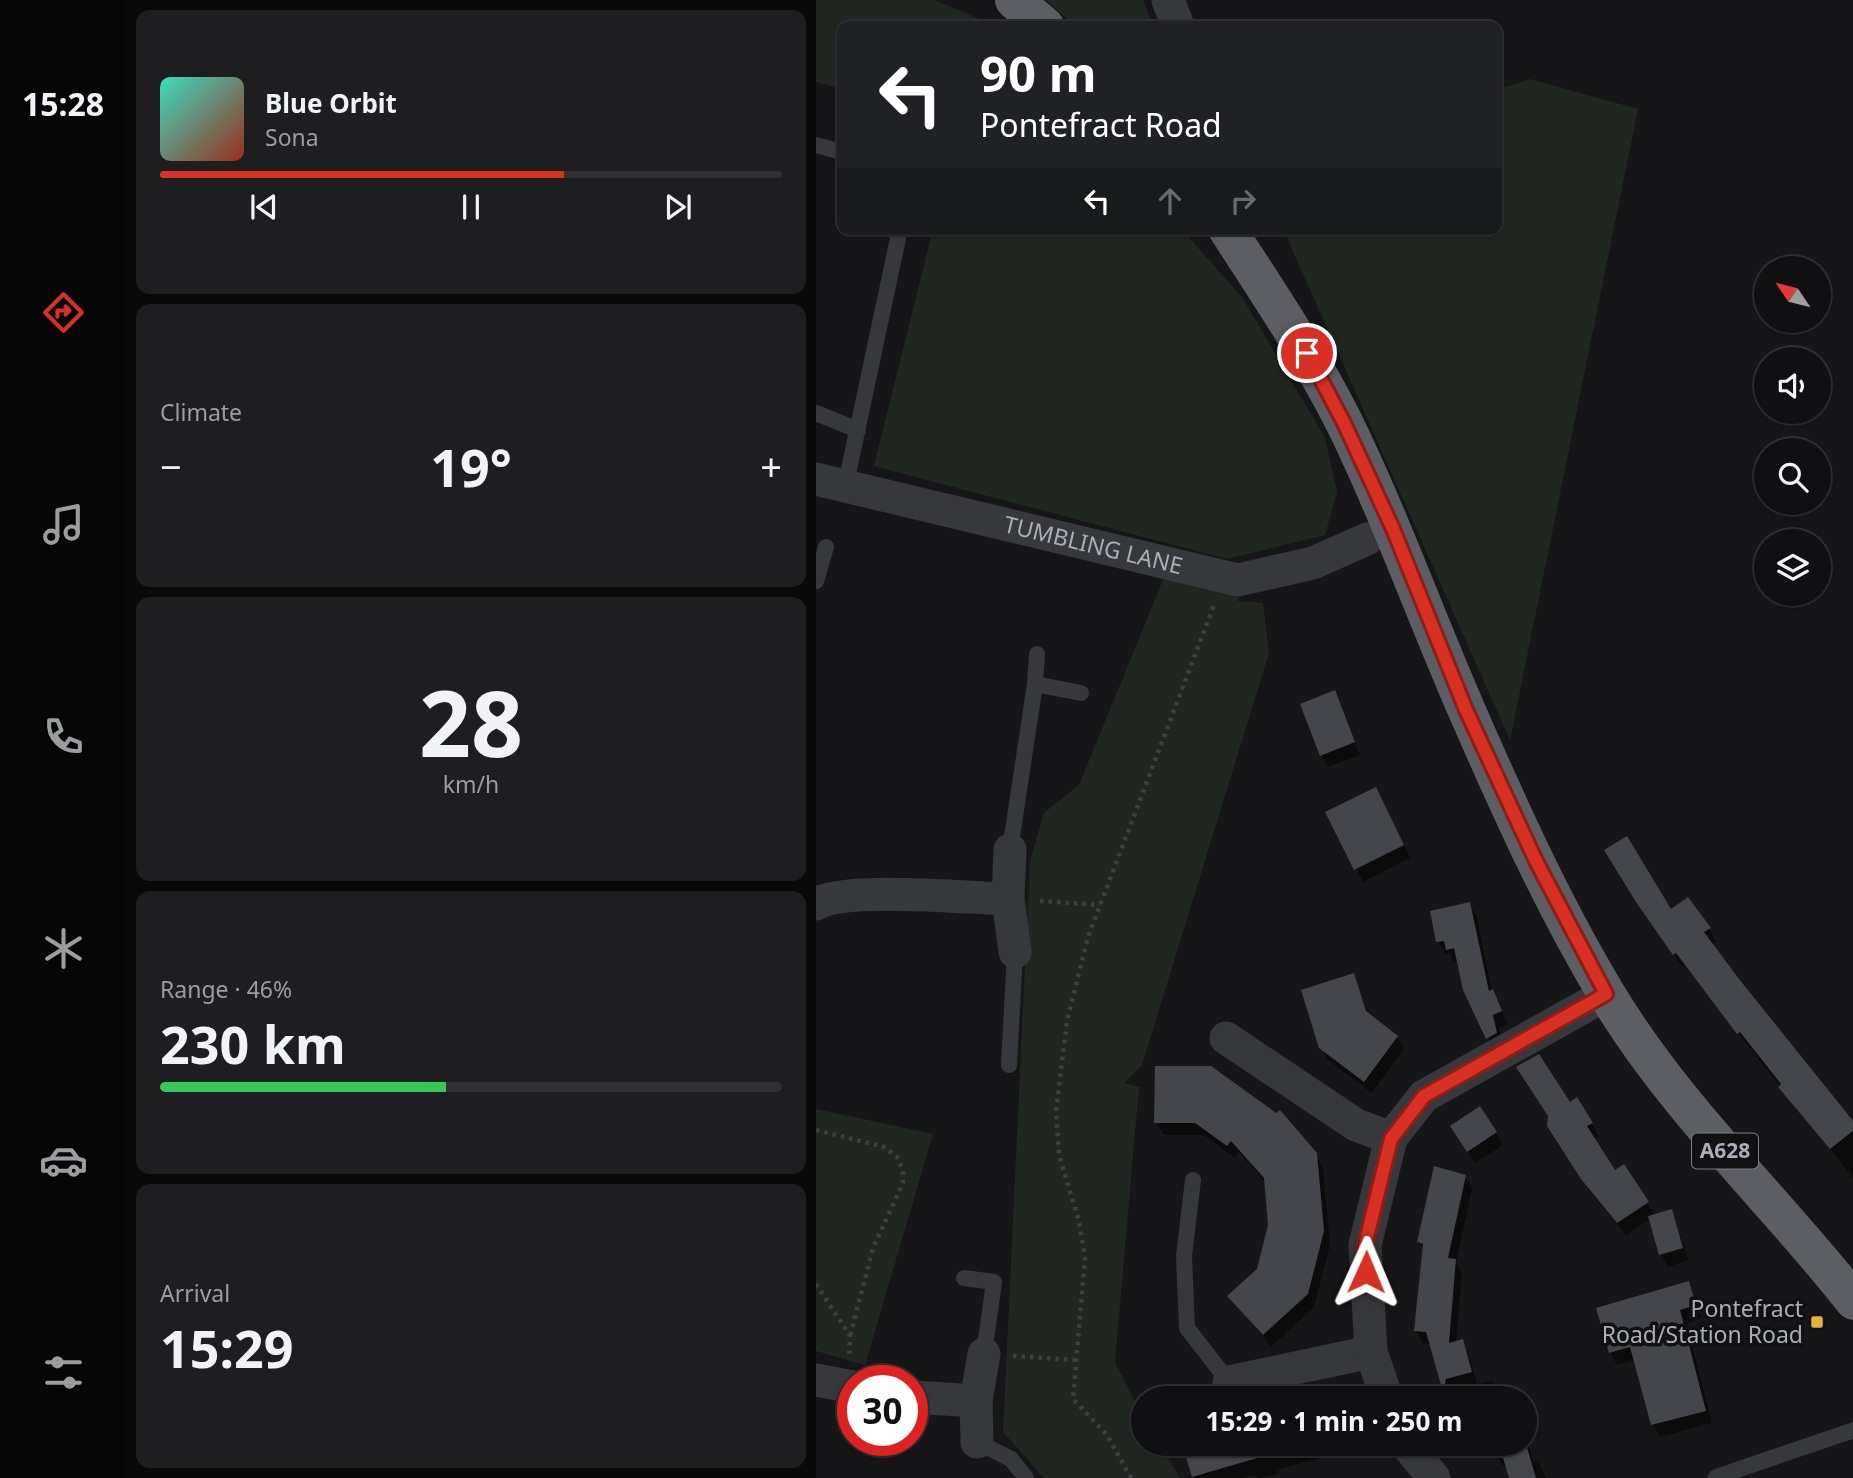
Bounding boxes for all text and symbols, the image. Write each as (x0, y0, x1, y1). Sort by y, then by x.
text: 90 m (980, 40, 1097, 106)
icon: left (865, 49, 956, 140)
text: 15:28 (22, 82, 104, 125)
text: Blue Orbit (265, 85, 397, 121)
text: Pontefract Road (980, 103, 1222, 146)
text: Sona (265, 121, 319, 153)
icon: left (1078, 182, 1116, 220)
icon: ahead (1151, 182, 1189, 220)
icon: right (1224, 182, 1262, 220)
icon: previous (245, 188, 283, 226)
icon: pause (452, 188, 490, 226)
icon: next (659, 188, 697, 226)
north arrow (1754, 256, 1831, 332)
map controls (1754, 256, 1831, 606)
icon: directions (39, 288, 88, 337)
pin (1277, 323, 1337, 383)
icon: arrive (1288, 334, 1326, 372)
button: sound (1754, 347, 1831, 424)
text: Climate (160, 396, 242, 428)
text: 19° (430, 431, 512, 502)
button: search (1754, 438, 1831, 515)
text: − (160, 440, 182, 492)
text: + (760, 440, 782, 492)
icon: music (39, 500, 88, 549)
street label: TUMBLING LANE (1001, 508, 1186, 581)
button: layers (1754, 529, 1831, 606)
text: 28 (419, 660, 523, 784)
icon: phone (39, 712, 88, 761)
text: km/h (443, 768, 499, 800)
icon: climate (39, 924, 88, 973)
text: Range · 46% (160, 973, 292, 1005)
text: 230 km (160, 1008, 346, 1079)
road number: A628 (1692, 1134, 1758, 1168)
icon: car (39, 1136, 88, 1185)
position arrow (1329, 1235, 1403, 1309)
text: Arrival (160, 1277, 230, 1309)
place label: Pontefract Road/Station Road (1602, 1292, 1803, 1350)
text: 15:29 (160, 1312, 294, 1383)
marker: Pontefract Road/Station Road (1809, 1314, 1825, 1330)
icon: filters (39, 1348, 88, 1397)
speed limit sign: 30 (837, 1365, 928, 1456)
text: 15:29 · 1 min · 250 m (1206, 1403, 1462, 1439)

